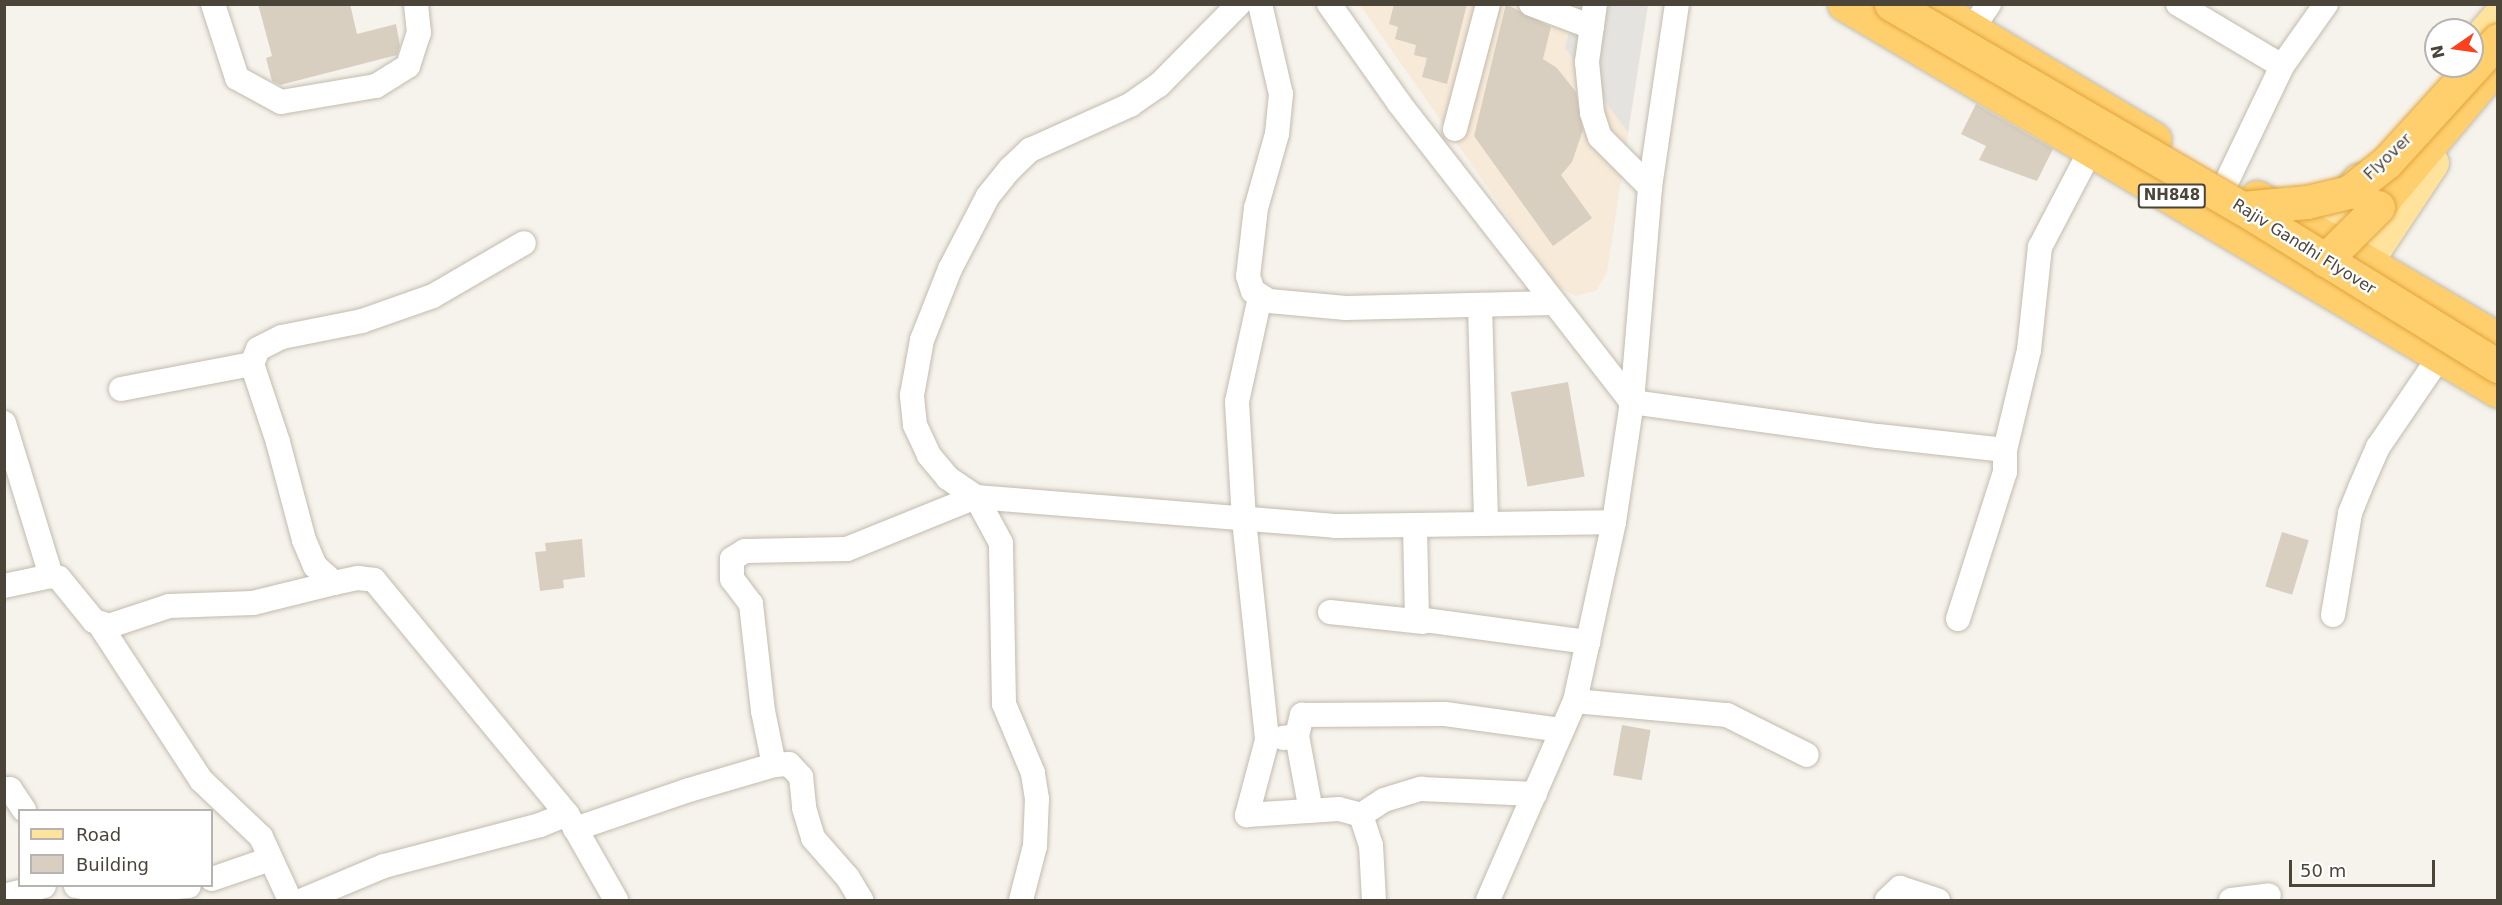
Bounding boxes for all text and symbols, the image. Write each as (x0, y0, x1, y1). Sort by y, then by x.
north arrow (2424, 18, 2484, 78)
text: N (2427, 43, 2449, 60)
street label: Flyover (2360, 130, 2416, 184)
road number: NH848 (2138, 184, 2206, 208)
street label: Rajiv Gandhi Flyover (2229, 195, 2379, 299)
legend (18, 809, 213, 887)
text: Road (76, 824, 121, 845)
scale bar (2292, 848, 2438, 886)
text: Building (76, 854, 149, 875)
text: 50 m (2300, 860, 2346, 881)

